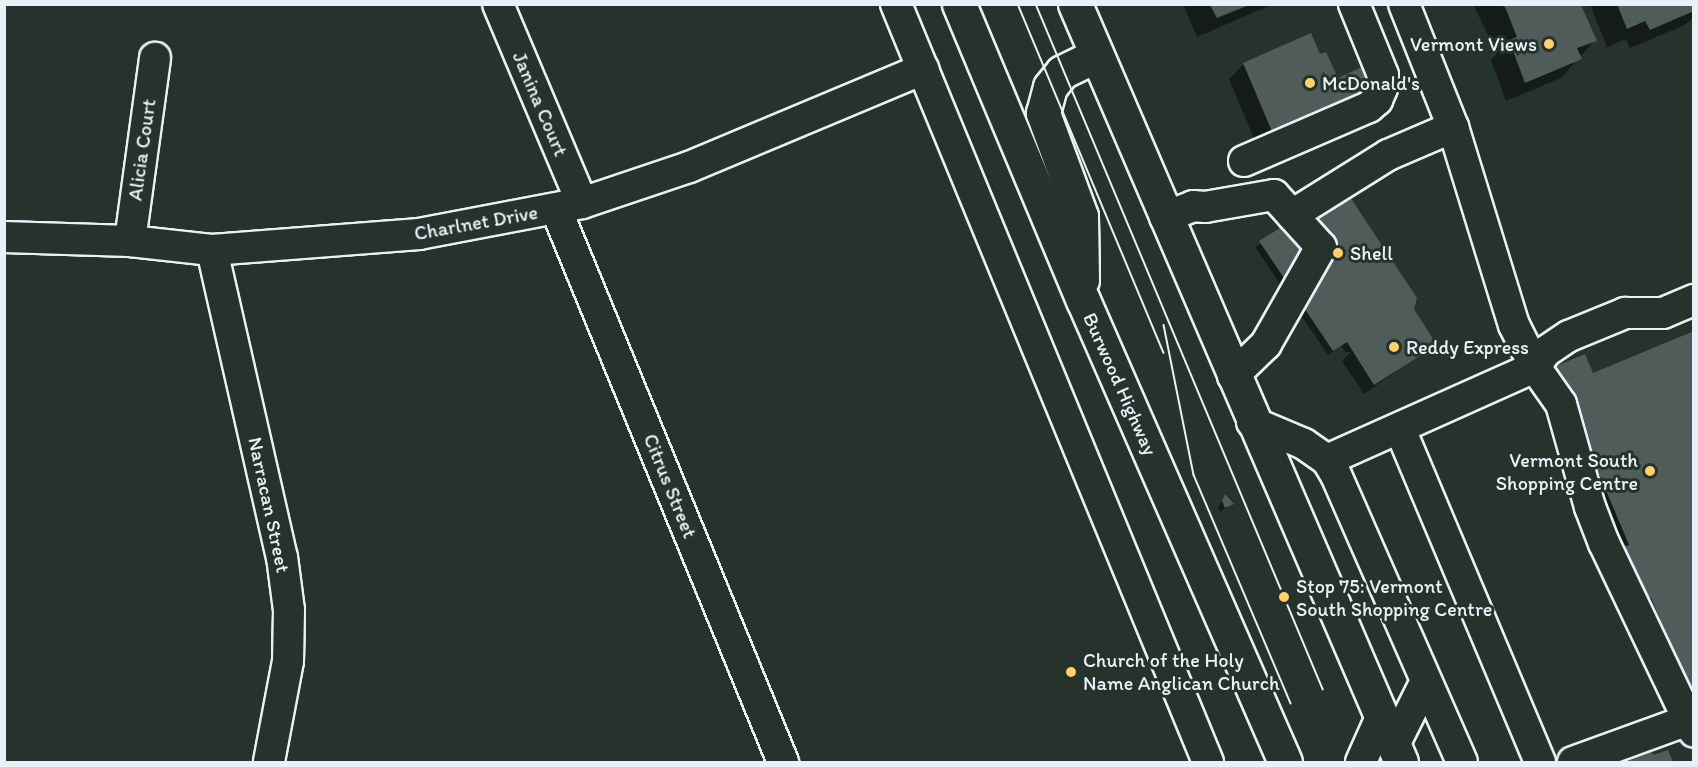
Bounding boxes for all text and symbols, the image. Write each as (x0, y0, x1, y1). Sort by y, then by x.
place label: Vermont Views (1410, 32, 1537, 56)
marker: Vermont Views (1542, 37, 1556, 51)
street label: Janina Court (507, 48, 573, 160)
place label: McDonald's (1322, 71, 1420, 95)
marker: McDonald's (1303, 76, 1317, 90)
street label: Alicia Court (123, 98, 161, 202)
street label: Charlnet Drive (412, 200, 540, 246)
place label: Shell (1350, 241, 1393, 265)
marker: Shell (1331, 246, 1345, 260)
street label: Burwood Highway (1078, 309, 1162, 459)
place label: Reddy Express (1406, 335, 1529, 359)
marker: Reddy Express (1387, 340, 1401, 354)
street label: Citrus Street (638, 430, 702, 542)
street label: Narracan Street (243, 435, 295, 575)
place label: Vermont South Shopping Centre (1496, 448, 1638, 495)
marker: Vermont South Shopping Centre (1643, 464, 1657, 478)
place label: Stop 75: Vermont South Shopping Centre (1296, 574, 1493, 621)
marker: Stop 75: Vermont South Shopping Centre (1277, 590, 1291, 604)
place label: Church of the Holy Name Anglican Church (1083, 648, 1280, 695)
marker: Church of the Holy Name Anglican Church (1064, 665, 1078, 679)

